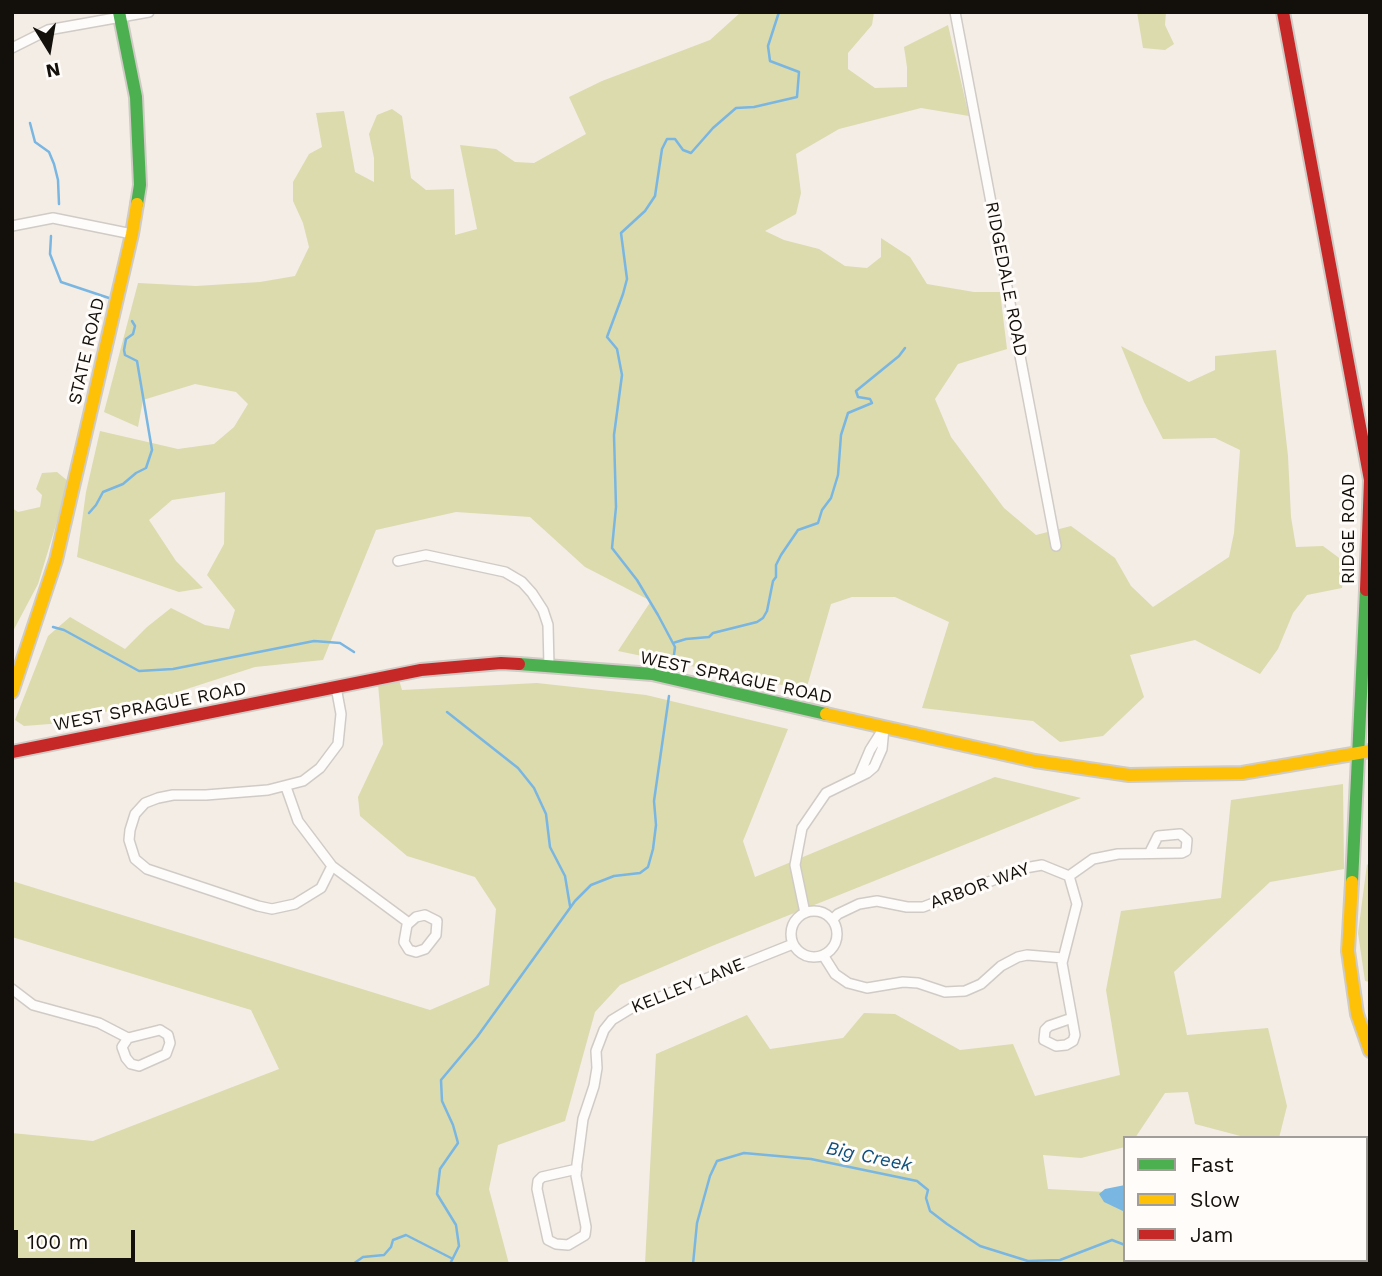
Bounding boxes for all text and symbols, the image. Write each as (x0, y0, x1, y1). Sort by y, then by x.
north arrow (14, 14, 84, 84)
text: N (44, 57, 62, 83)
street label: RIDGEDALE ROAD (980, 200, 1032, 358)
street label: STATE ROAD (64, 296, 110, 406)
street label: RIDGE ROAD (1338, 474, 1360, 584)
street label: WEST SPRAGUE ROAD (638, 647, 834, 709)
street label: WEST SPRAGUE ROAD (52, 678, 248, 736)
street label: ARBOR WAY (927, 858, 1033, 914)
street label: KELLEY LANE (628, 953, 748, 1019)
legend (1123, 1136, 1368, 1262)
water label: Big Creek (824, 1137, 914, 1177)
text: Fast (1190, 1152, 1234, 1177)
text: Slow (1190, 1187, 1240, 1212)
scale bar (18, 1216, 138, 1260)
text: Jam (1190, 1222, 1233, 1247)
text: 100 m (27, 1229, 89, 1254)

